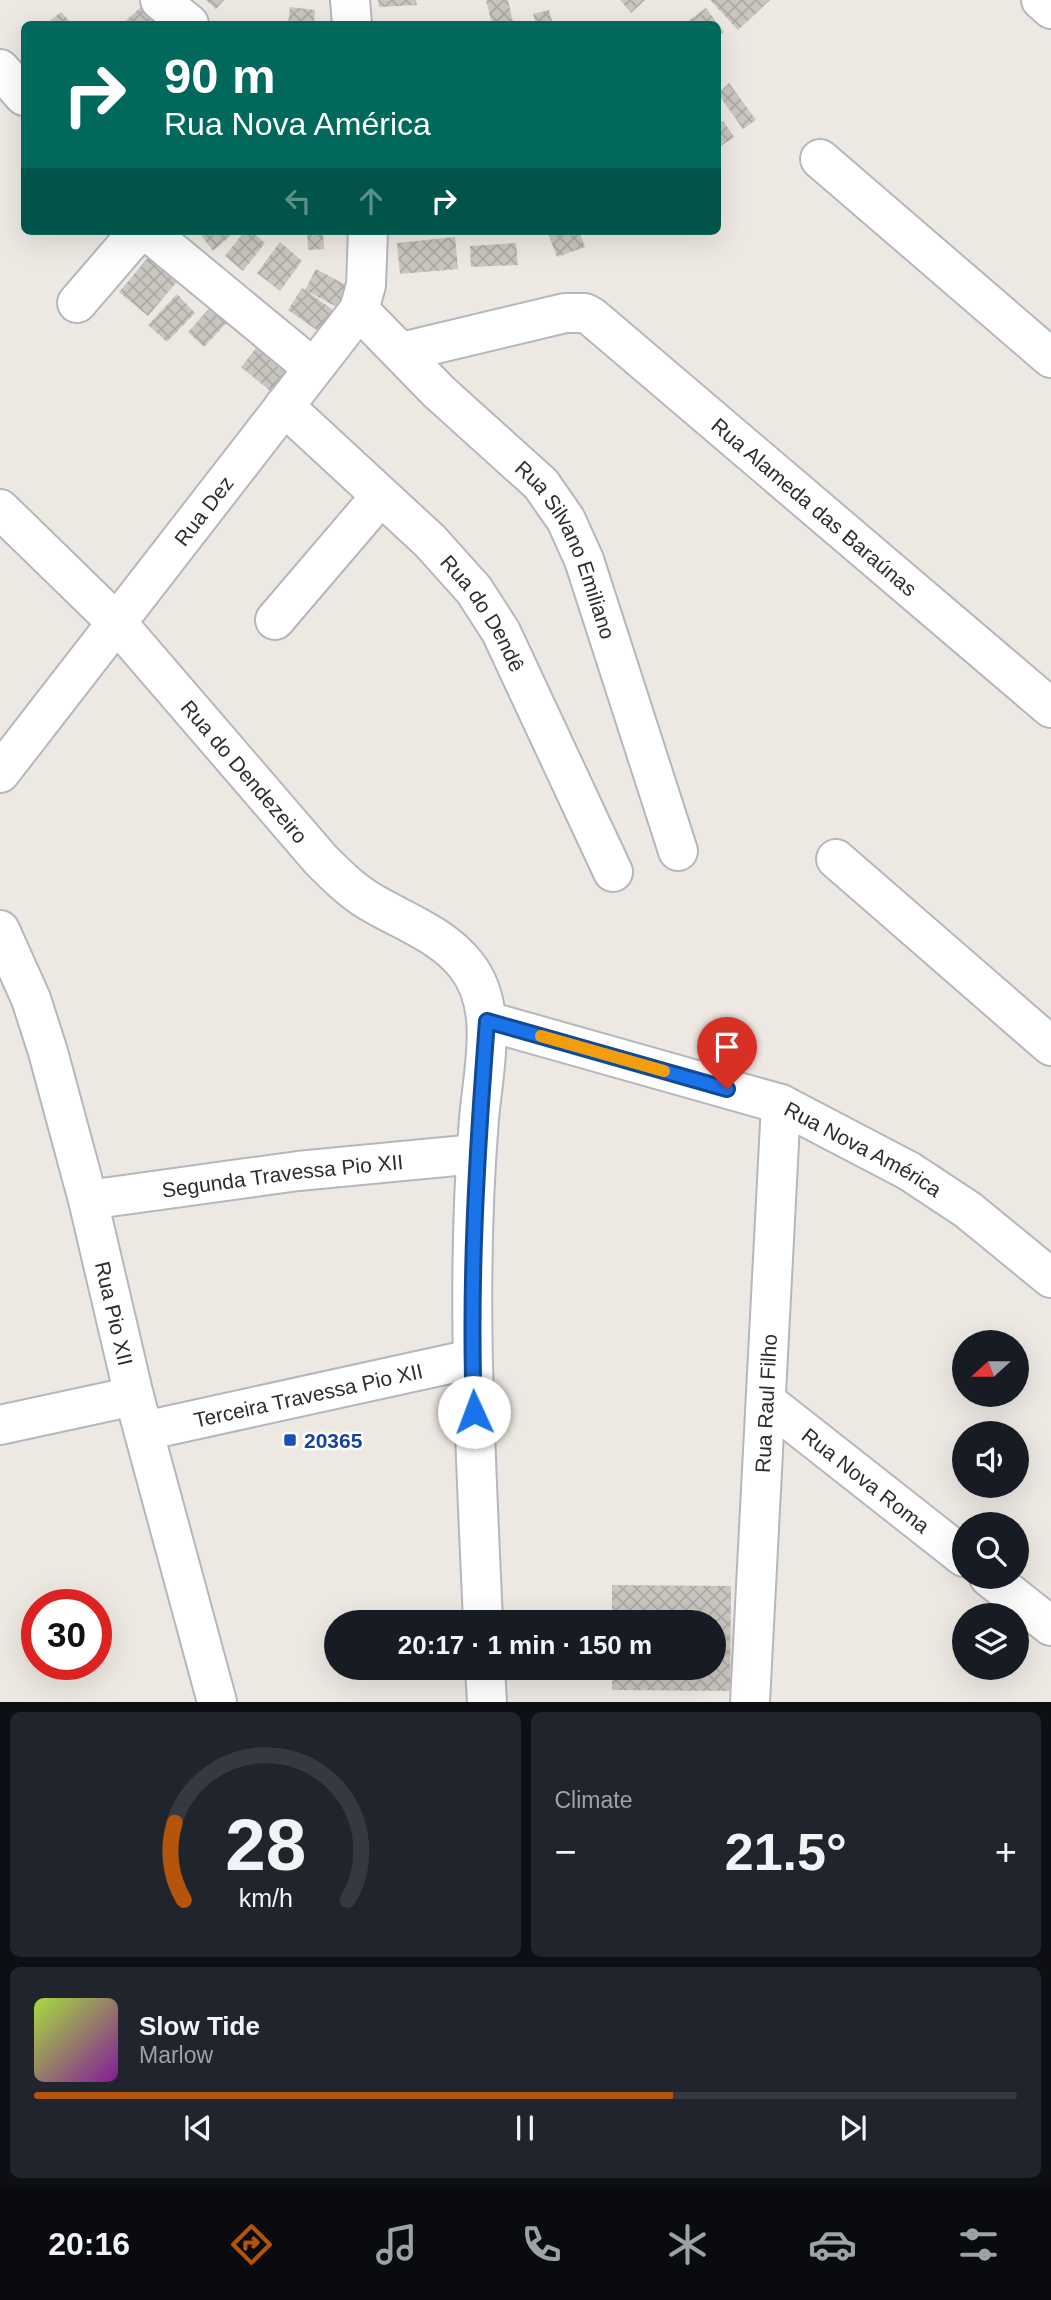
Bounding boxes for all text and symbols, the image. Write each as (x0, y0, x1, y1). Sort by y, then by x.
icon: right (49, 49, 140, 140)
text: 90 m (164, 49, 276, 103)
text: Rua Nova América (164, 106, 431, 142)
icon: left (279, 182, 317, 220)
icon: ahead (352, 182, 390, 220)
icon: right (425, 182, 463, 220)
street label: Rua Alameda das Baraúnas (707, 413, 922, 600)
street label: Rua Silvano Emiliano (511, 456, 620, 642)
street label: Rua Dez (169, 471, 238, 550)
street label: Rua do Dendê (436, 550, 529, 675)
street label: Rua do Dendezeiro (177, 695, 312, 847)
pin (697, 1017, 757, 1089)
icon: arrive (708, 1028, 746, 1066)
street label: Rua Nova América (781, 1097, 946, 1201)
street label: Segunda Travessa Pio XII (160, 1150, 404, 1201)
street label: Rua Pio XII (91, 1259, 138, 1368)
north arrow (952, 1330, 1029, 1407)
map controls (952, 1330, 1029, 1680)
street label: Rua Raul Filho (750, 1333, 781, 1473)
street label: Terceira Travessa Pio XII (192, 1359, 425, 1431)
position arrow (437, 1375, 511, 1449)
button: sound (952, 1421, 1029, 1498)
street label: Rua Nova Roma (798, 1423, 934, 1537)
place label: 20365 (304, 1429, 363, 1452)
marker: 20365 (282, 1432, 298, 1448)
button: search (952, 1512, 1029, 1589)
speed limit sign: 30 (21, 1589, 112, 1680)
button: layers (952, 1603, 1029, 1680)
text: 20:17 · 1 min · 150 m (398, 1630, 652, 1660)
text: Climate (555, 1787, 632, 1813)
text: 28 (225, 1805, 306, 1886)
text: 21.5° (725, 1823, 847, 1881)
text: − (555, 1831, 577, 1873)
text: + (995, 1831, 1017, 1873)
text: km/h (238, 1884, 292, 1912)
text: Slow Tide (139, 2011, 260, 2041)
text: Marlow (139, 2042, 213, 2068)
icon: previous (179, 2109, 217, 2147)
icon: pause (506, 2109, 544, 2147)
icon: next (834, 2109, 872, 2147)
icon: directions (227, 2220, 276, 2269)
icon: music (372, 2220, 421, 2269)
icon: phone (517, 2220, 566, 2269)
icon: climate (663, 2220, 712, 2269)
icon: car (808, 2220, 857, 2269)
icon: filters (954, 2220, 1003, 2269)
text: 20:16 (48, 2226, 130, 2262)

